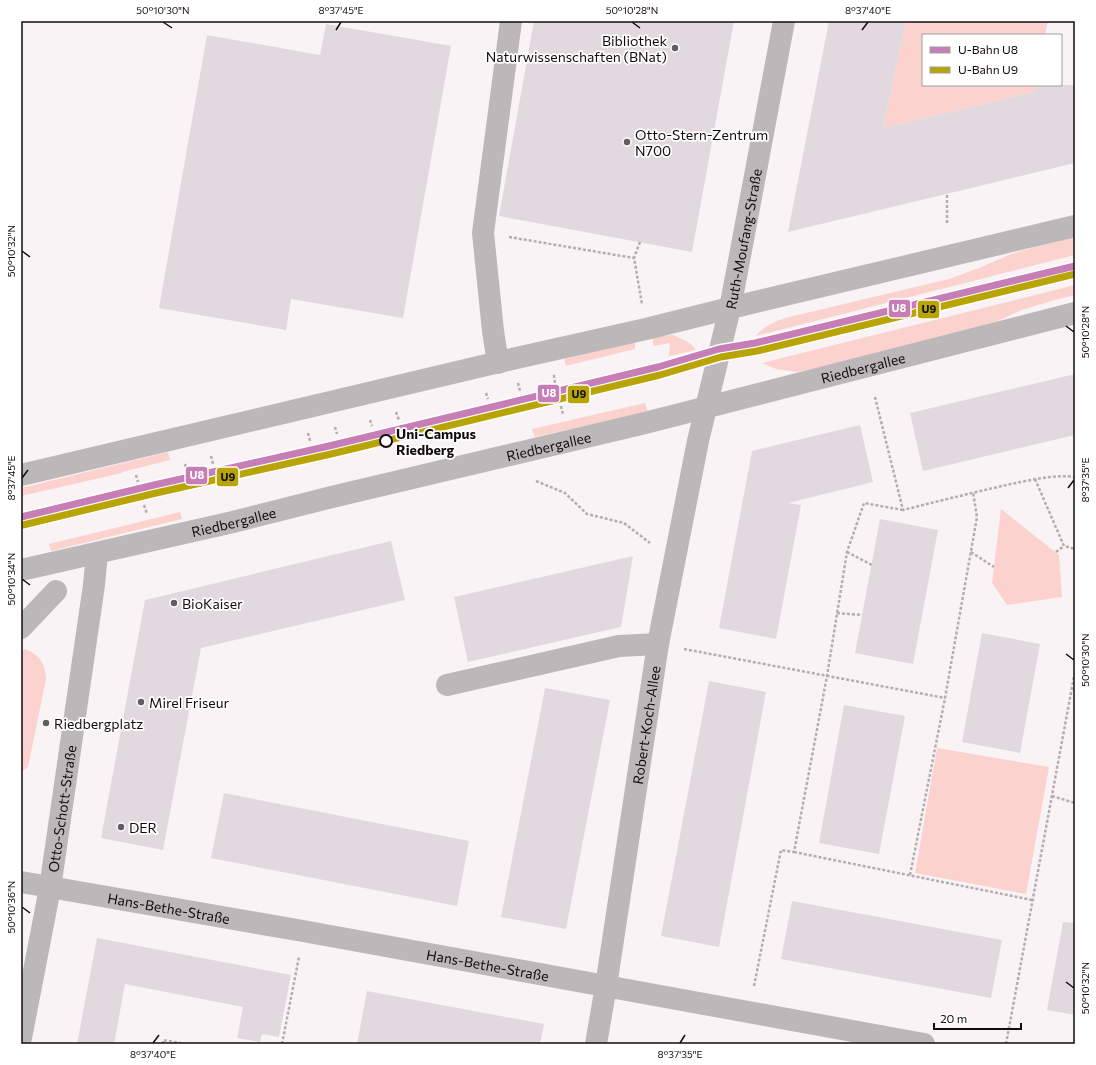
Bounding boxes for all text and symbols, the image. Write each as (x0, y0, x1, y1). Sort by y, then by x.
text: 50°10'30"N (136, 4, 190, 16)
text: 8°37'45"E (318, 4, 364, 16)
text: 50°10'28"N (606, 4, 658, 16)
text: 8°37'40"E (845, 4, 891, 16)
place label: Bibliothek Naturwissenschaften (BNat) (486, 32, 667, 65)
legend (922, 34, 1062, 86)
text: U-Bahn U8 (958, 42, 1018, 56)
marker: Bibliothek Naturwissenschaften (BNat) (670, 43, 680, 53)
text: U-Bahn U9 (958, 62, 1018, 76)
place label: Otto-Stern-Zentrum N700 (635, 126, 768, 159)
marker: Otto-Stern-Zentrum N700 (622, 137, 632, 147)
street label: Ruth-Moufang-Straße (721, 167, 765, 310)
text: 50°10'32"N (5, 225, 17, 277)
line badge: U8 (888, 299, 911, 318)
line badge: U9 (917, 300, 940, 319)
text: U8 (892, 301, 907, 314)
text: U9 (922, 302, 937, 315)
text: 50°10'28"N (1079, 306, 1091, 358)
street label: Riedbergallee (819, 348, 907, 386)
line badge: U8 (537, 384, 560, 403)
line badge: U9 (567, 385, 590, 404)
text: U8 (542, 386, 557, 399)
text: U9 (572, 387, 587, 400)
place label: Uni-Campus Riedberg (396, 425, 477, 458)
street label: Riedbergallee (505, 428, 593, 464)
marker: Uni-Campus Riedberg (379, 434, 393, 448)
text: 8°37'45"E (5, 455, 17, 501)
text: 8°37'35"E (1079, 458, 1091, 502)
line badge: U8 (185, 466, 208, 485)
line badge: U9 (216, 467, 239, 487)
text: U8 (190, 468, 205, 481)
text: U9 (221, 470, 236, 483)
street label: Riedbergallee (190, 503, 278, 540)
text: 50°10'34"N (5, 553, 17, 605)
place label: BioKaiser (182, 595, 243, 612)
marker: BioKaiser (169, 598, 179, 608)
text: 50°10'30"N (1079, 633, 1091, 687)
street label: Robert-Koch-Allee (628, 664, 663, 785)
place label: Mirel Friseur (149, 694, 230, 711)
marker: Mirel Friseur (136, 697, 146, 707)
place label: Riedbergplatz (54, 715, 143, 732)
marker: Riedbergplatz (41, 718, 51, 728)
street label: Otto-Schott-Straße (44, 744, 79, 873)
place label: DER (129, 819, 157, 836)
marker: DER (116, 822, 126, 832)
text: 50°10'36"N (5, 881, 17, 933)
street label: Hans-Bethe-Straße (106, 889, 231, 927)
street label: Hans-Bethe-Straße (425, 945, 550, 984)
text: 50°10'32"N (1079, 962, 1091, 1014)
scale bar (934, 1005, 1021, 1031)
text: 20 m (940, 1011, 967, 1025)
text: 8°37'40"E (130, 1048, 176, 1060)
text: 8°37'35"E (658, 1048, 702, 1060)

